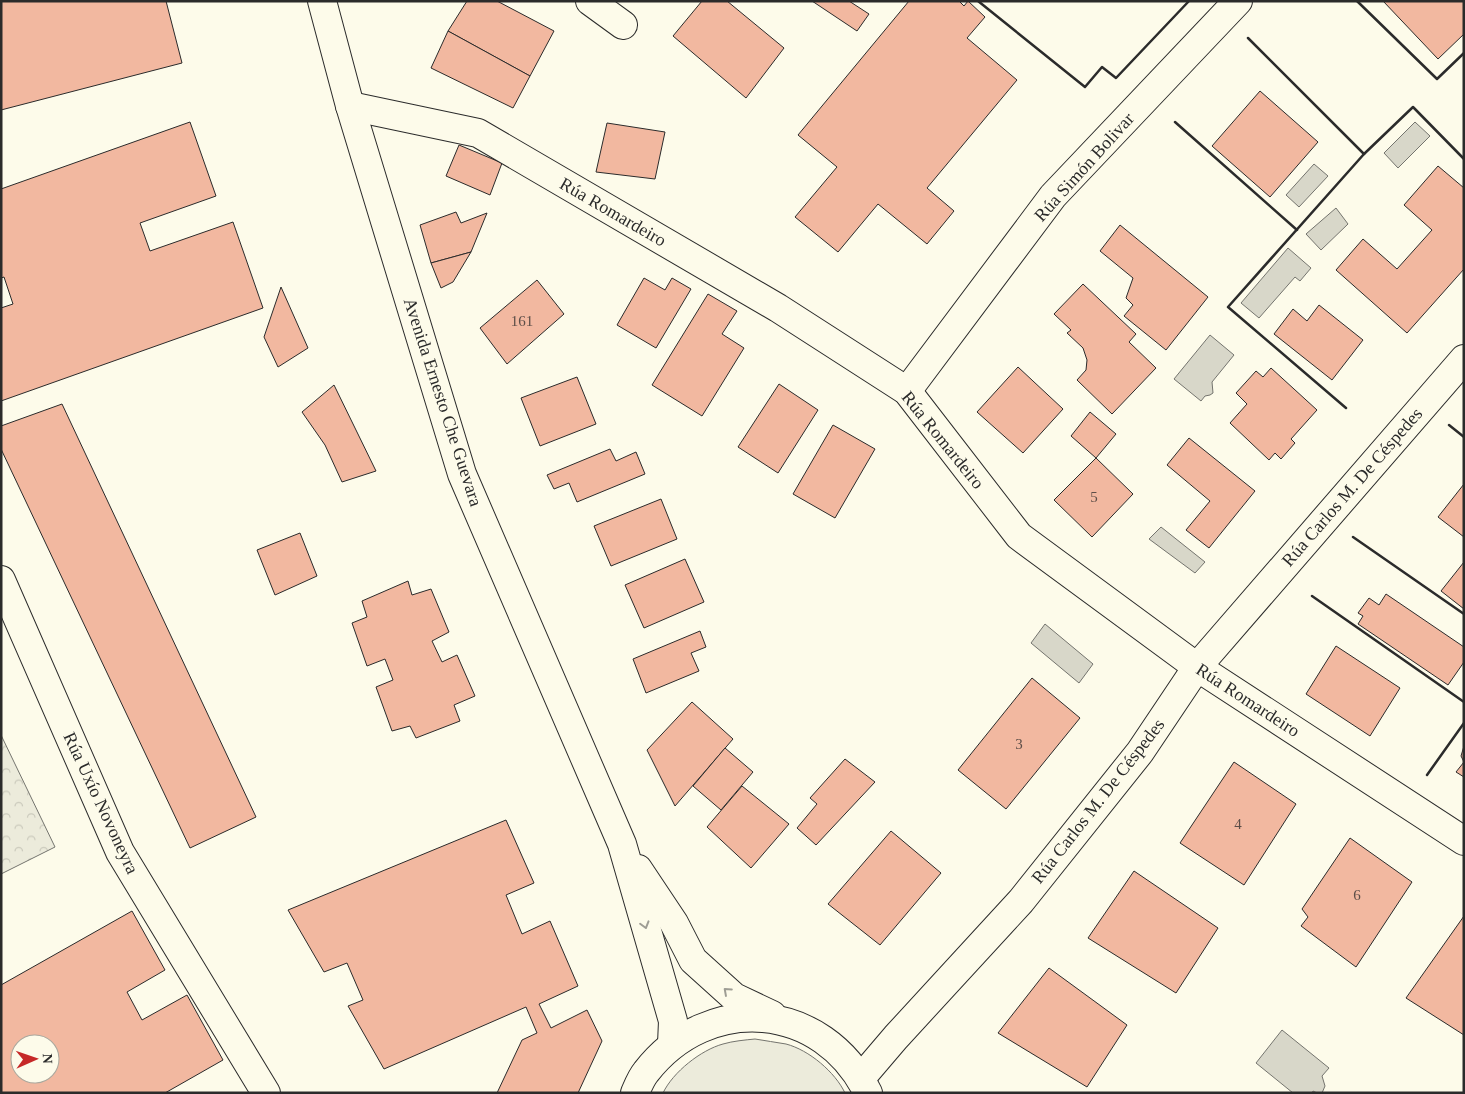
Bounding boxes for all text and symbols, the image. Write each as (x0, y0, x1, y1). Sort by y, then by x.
street label: Rúa Simón Bolivar (1030, 109, 1138, 225)
street label: Rúa Romardeiro (556, 173, 670, 251)
street label: Avenida Ernesto Che Guevara (400, 295, 486, 509)
house number: 161 (511, 313, 533, 329)
street label: Rúa Romardeiro (898, 387, 988, 493)
street label: Rúa Carlos M. De Céspedes (1278, 404, 1426, 570)
house number: 5 (1090, 489, 1098, 505)
street label: Rúa Romardeiro (1192, 659, 1304, 741)
street label: Rúa Carlos M. De Céspedes (1027, 715, 1169, 887)
street label: Rúa Uxío Novoneyra (59, 729, 143, 877)
house number: 3 (1015, 736, 1023, 752)
house number: 4 (1234, 816, 1242, 832)
house number: 6 (1353, 887, 1361, 903)
one-way arrow (640, 920, 650, 929)
one-way arrow (723, 988, 732, 997)
north arrow (10, 1034, 60, 1084)
text: N (40, 1053, 55, 1064)

